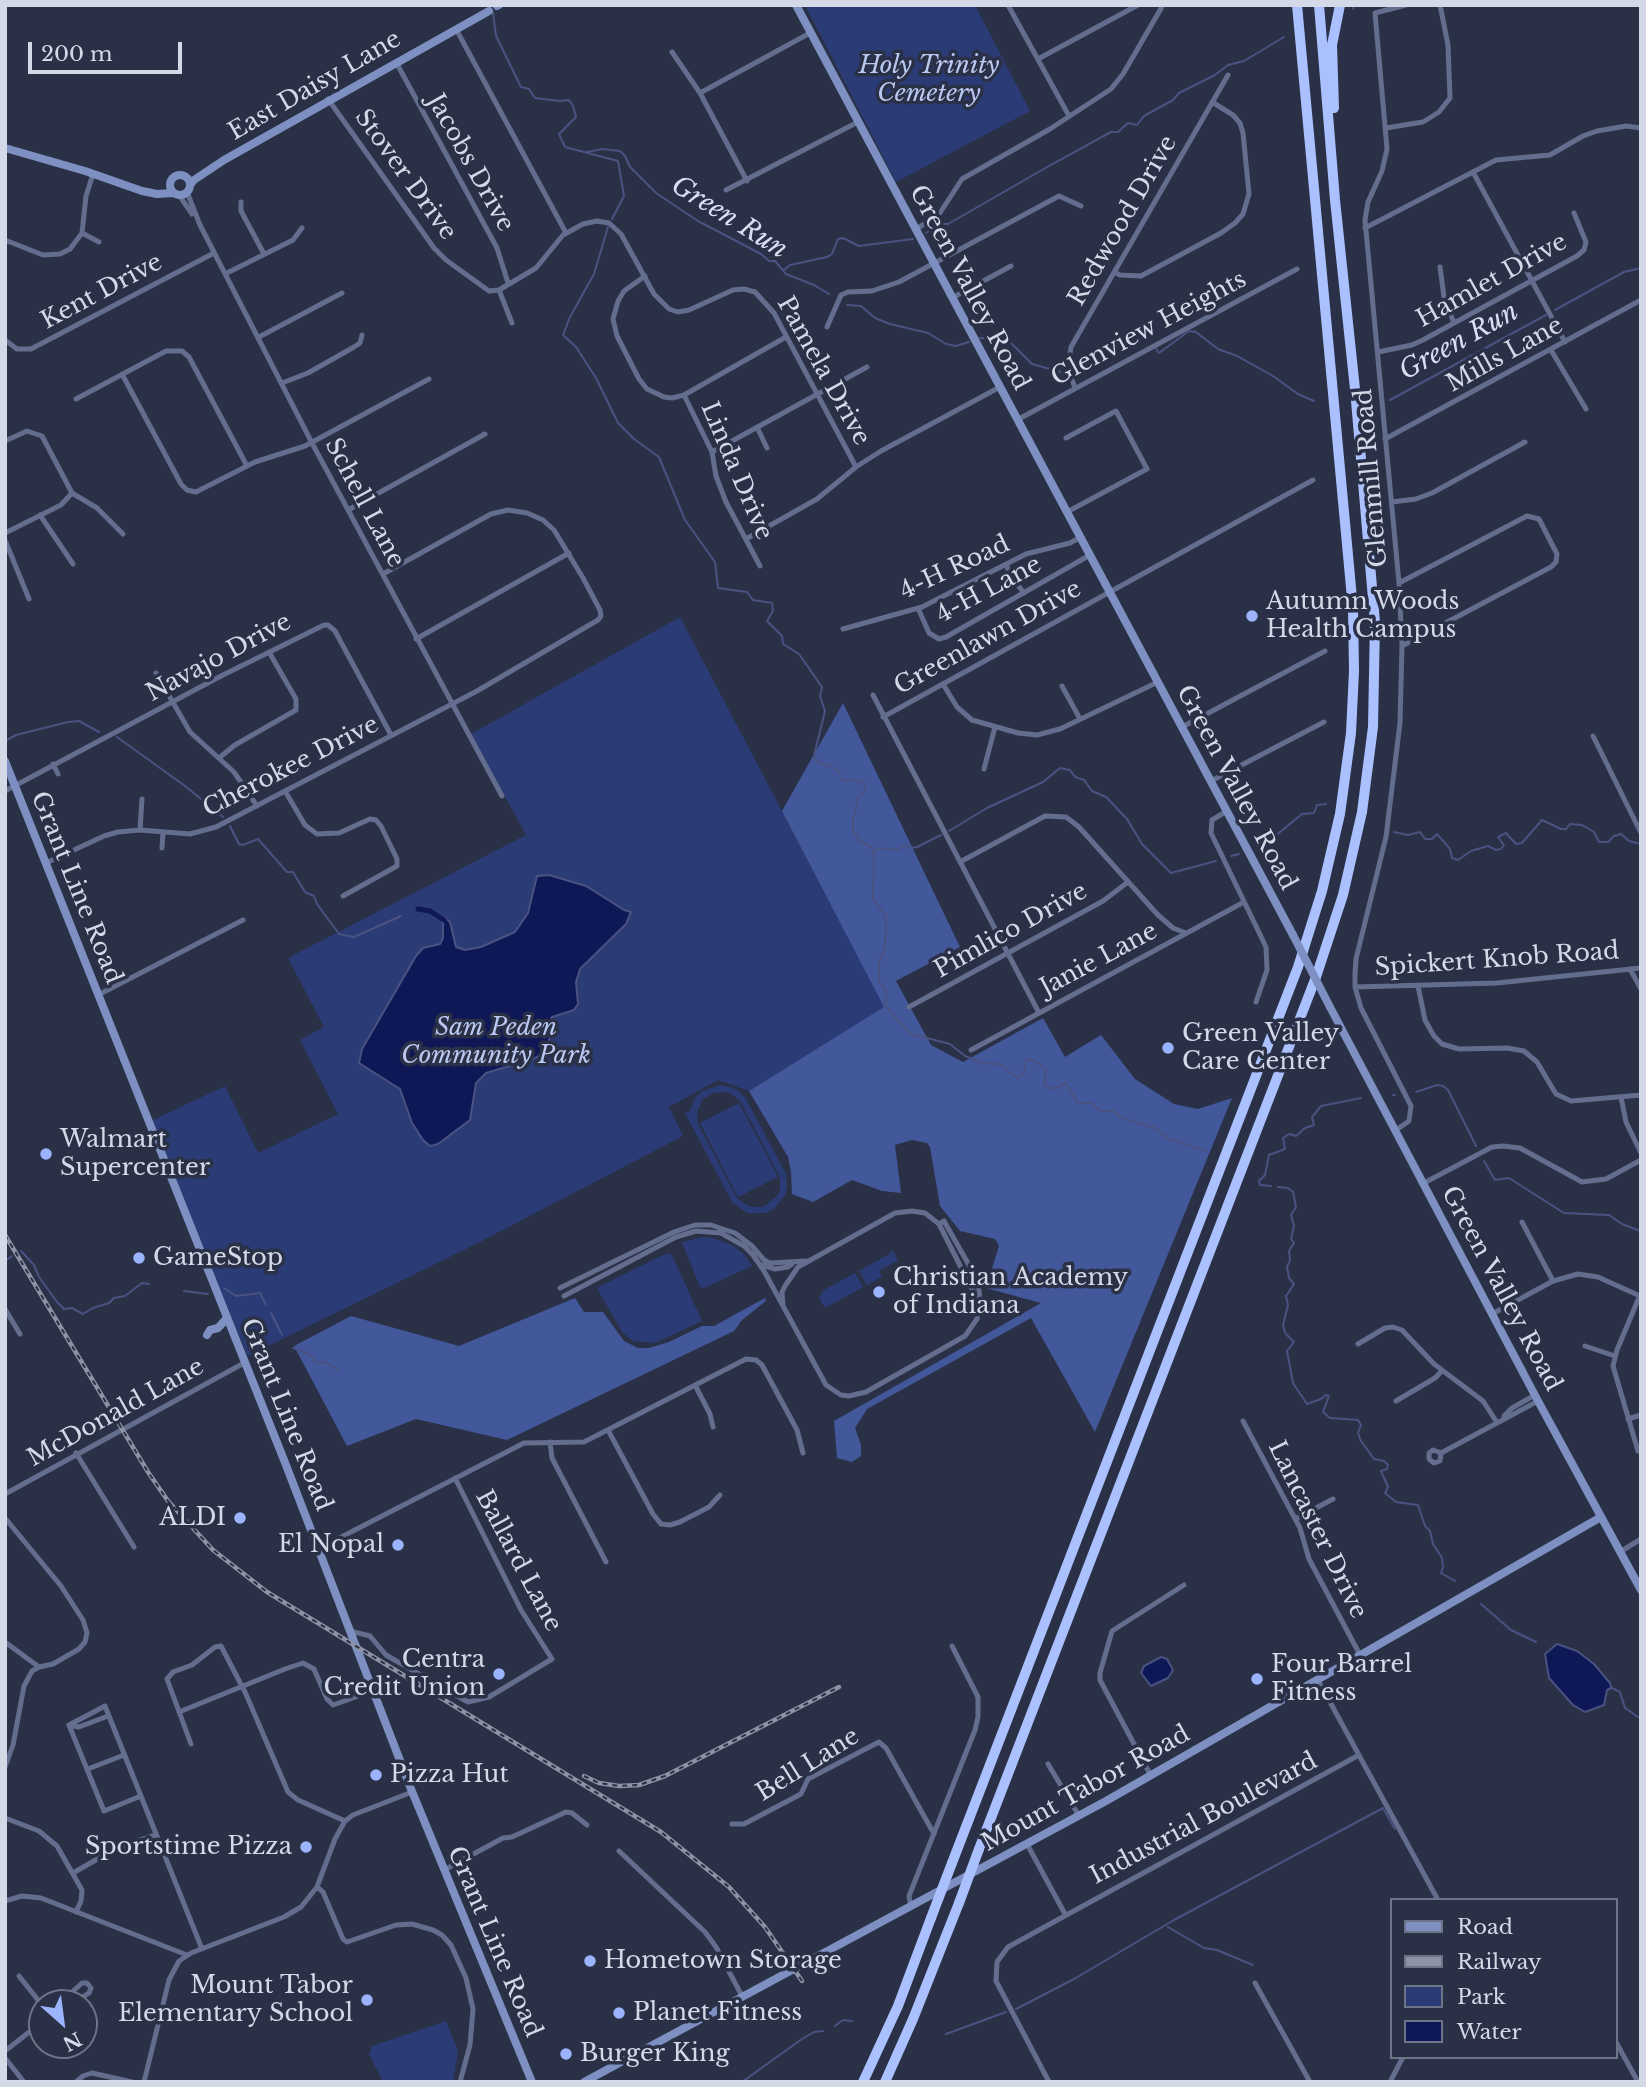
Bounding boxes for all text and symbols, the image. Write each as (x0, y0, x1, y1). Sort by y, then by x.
street label: East Daisy Lane (224, 25, 406, 147)
scale bar (32, 28, 186, 72)
text: 200 m (41, 41, 112, 67)
park label: Holy Trinity Cemetery (859, 52, 999, 108)
street label: Jacobs Drive (420, 89, 520, 237)
street label: Stover Drive (348, 104, 462, 246)
street label: Redwood Drive (1063, 131, 1183, 311)
water label: Green Run (665, 170, 793, 266)
street label: Green Valley Road (903, 181, 1035, 395)
street label: Hamlet Drive (1412, 228, 1572, 334)
street label: Kent Drive (37, 248, 167, 336)
street label: Glenview Heights (1047, 265, 1251, 393)
street label: Pamela Drive (770, 292, 876, 450)
water label: Green Run (1394, 297, 1524, 387)
street label: Mills Lane (1442, 311, 1568, 399)
street label: Glenmill Road (1350, 387, 1394, 569)
street label: Linda Drive (694, 398, 778, 544)
street label: Schell Lane (318, 433, 410, 573)
street label: 4-H Road (896, 530, 1014, 606)
street label: 4-H Lane (931, 550, 1047, 630)
street label: Greenlawn Drive (890, 575, 1086, 701)
place label: Autumn Woods Health Campus (1266, 588, 1459, 644)
street label: Navajo Drive (142, 608, 296, 708)
marker: Autumn Woods Health Campus (1244, 608, 1260, 624)
street label: Green Valley Road (1170, 681, 1302, 895)
street label: Cherokee Drive (198, 710, 384, 824)
street label: Grant Line Road (24, 788, 128, 988)
street label: Pimlico Drive (929, 877, 1093, 985)
street label: Janie Lane (1036, 917, 1162, 1003)
street label: Spickert Knob Road (1374, 937, 1620, 983)
park label: Sam Peden Community Park (401, 1014, 591, 1070)
place label: Green Valley Care Center (1182, 1020, 1339, 1076)
marker: Green Valley Care Center (1160, 1040, 1176, 1056)
place label: Walmart Supercenter (60, 1126, 210, 1182)
marker: Walmart Supercenter (38, 1146, 54, 1162)
street label: Green Valley Road (1435, 1182, 1567, 1396)
place label: GameStop (153, 1244, 283, 1272)
marker: GameStop (131, 1250, 147, 1266)
place label: Christian Academy of Indiana (893, 1264, 1128, 1320)
marker: Christian Academy of Indiana (871, 1284, 887, 1300)
street label: Grant Line Road (234, 1315, 338, 1515)
street label: McDonald Lane (23, 1353, 209, 1473)
street label: Lancaster Drive (1262, 1436, 1372, 1624)
street label: Ballard Lane (469, 1485, 567, 1637)
place label: ALDI (159, 1504, 226, 1532)
marker: ALDI (232, 1510, 248, 1526)
place label: El Nopal (278, 1531, 384, 1559)
marker: El Nopal (390, 1537, 406, 1553)
place label: Centra Credit Union (324, 1646, 485, 1702)
place label: Four Barrel Fitness (1271, 1651, 1412, 1707)
marker: Centra Credit Union (491, 1666, 507, 1682)
marker: Four Barrel Fitness (1249, 1671, 1265, 1687)
street label: Mount Tabor Road (977, 1720, 1195, 1858)
street label: Bell Lane (751, 1722, 865, 1808)
street label: Industrial Boulevard (1086, 1747, 1322, 1891)
place label: Pizza Hut (390, 1761, 508, 1789)
marker: Pizza Hut (368, 1767, 384, 1783)
place label: Sportstime Pizza (85, 1833, 292, 1861)
marker: Sportstime Pizza (298, 1839, 314, 1855)
street label: Grant Line Road (441, 1842, 547, 2042)
legend (1390, 1898, 1618, 2059)
text: Road (1457, 1914, 1513, 1940)
place label: Hometown Storage (604, 1947, 842, 1975)
text: Railway (1457, 1949, 1541, 1975)
marker: Hometown Storage (582, 1953, 598, 1969)
place label: Mount Tabor Elementary School (118, 1972, 353, 2028)
text: Park (1457, 1984, 1506, 2010)
north arrow (28, 1989, 98, 2059)
marker: Mount Tabor Elementary School (359, 1992, 375, 2008)
place label: Planet Fitness (633, 1999, 802, 2027)
marker: Planet Fitness (611, 2005, 627, 2021)
text: Water (1457, 2019, 1521, 2045)
text: N (59, 2027, 85, 2056)
place label: Burger King (580, 2040, 730, 2068)
marker: Burger King (558, 2046, 574, 2062)

